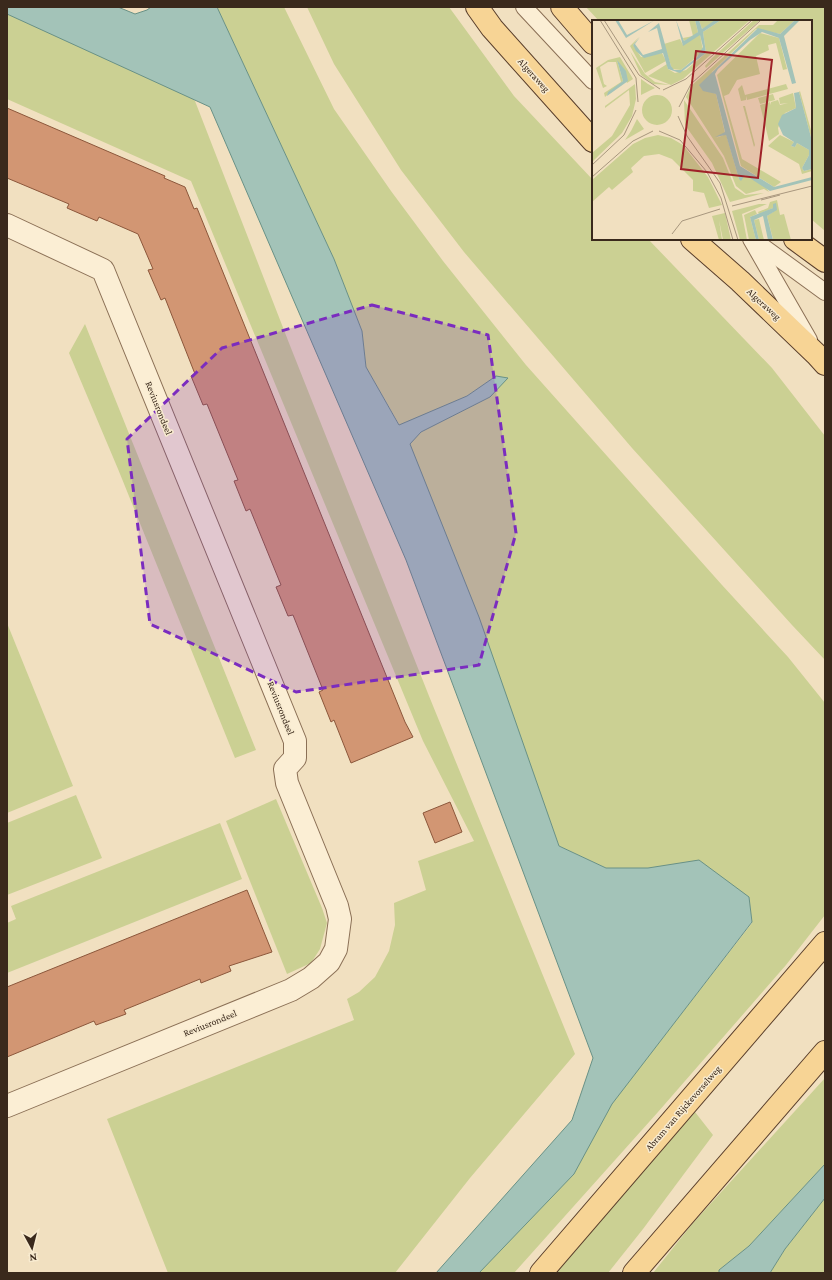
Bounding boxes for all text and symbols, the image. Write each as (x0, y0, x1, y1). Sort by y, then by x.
inset map (592, 20, 812, 240)
street label: Algeraweg (516, 56, 552, 94)
street label: Algeraweg (745, 286, 783, 322)
street label: Reviusrondeel (143, 380, 175, 437)
street label: Reviusrondeel (265, 680, 297, 737)
street label: Reviusrondeel (182, 1007, 239, 1039)
street label: Abram van Rijckevorselweg (643, 1063, 724, 1154)
north arrow (12, 1228, 52, 1268)
text: N (28, 1252, 38, 1264)

